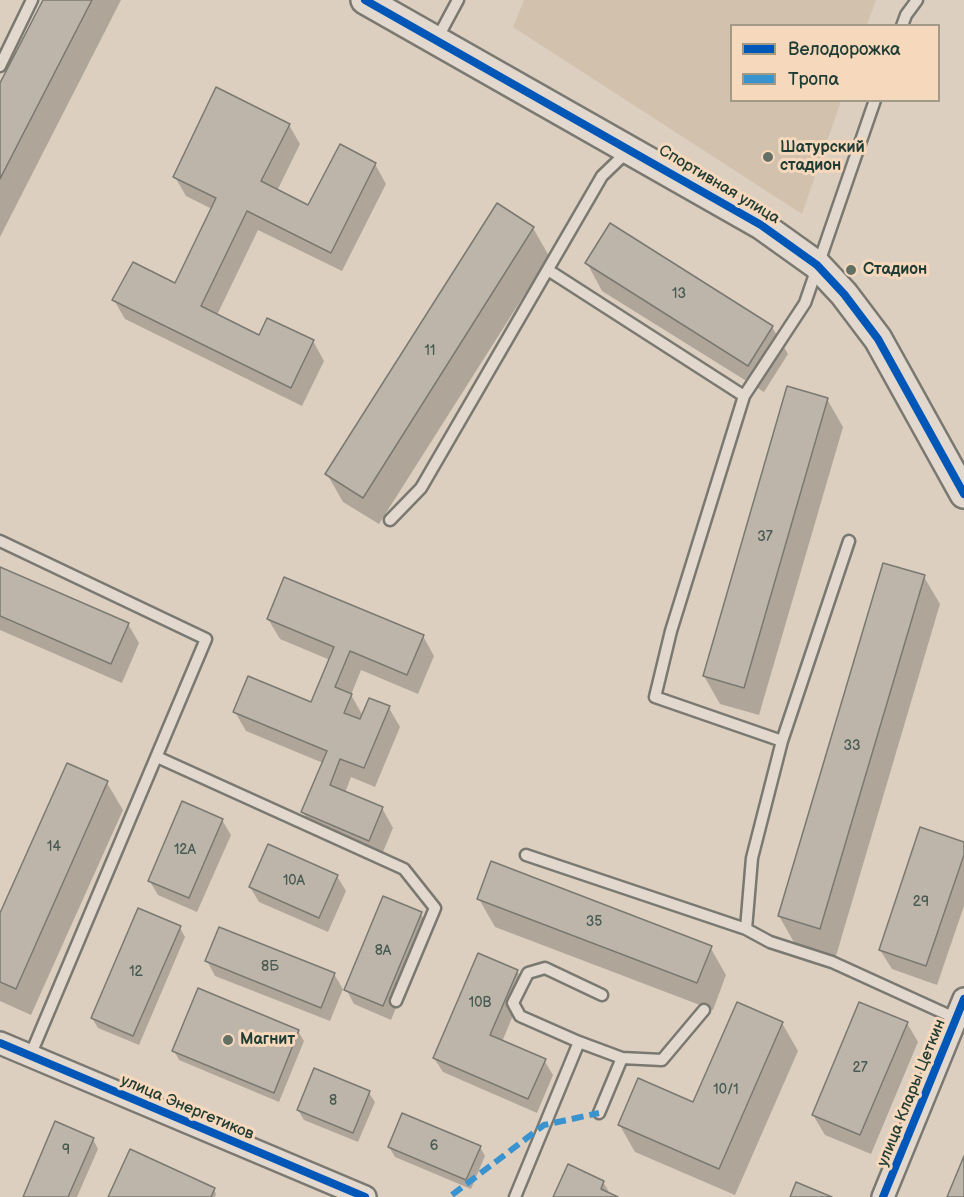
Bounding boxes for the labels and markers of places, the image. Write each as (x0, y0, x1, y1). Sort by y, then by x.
place label: Шатурский стадион (780, 138, 865, 176)
marker: Шатурский стадион (761, 150, 775, 164)
place label: Стадион (863, 260, 927, 280)
marker: Стадион (844, 263, 858, 277)
place label: Магнит (240, 1030, 295, 1050)
marker: Магнит (221, 1033, 235, 1047)

